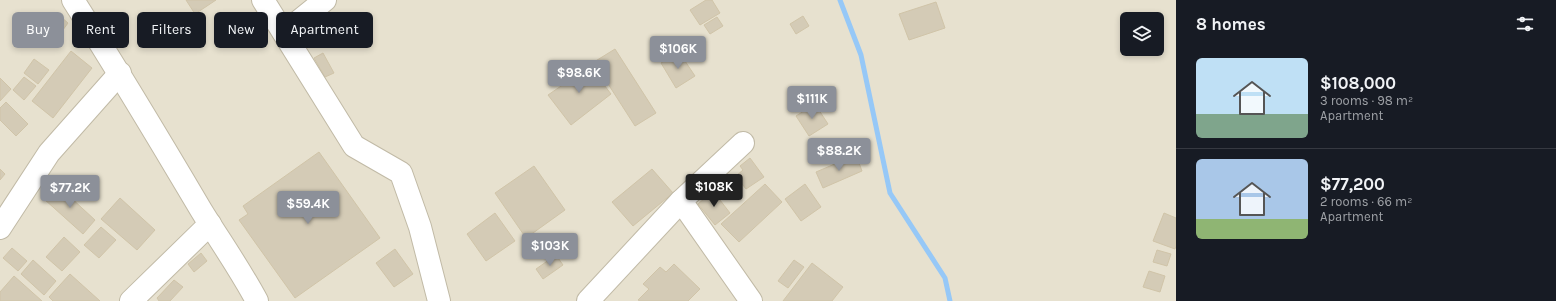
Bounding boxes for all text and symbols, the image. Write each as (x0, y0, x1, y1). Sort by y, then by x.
chip: Buy (12, 12, 64, 48)
chip: Rent (72, 12, 129, 48)
chip: Filters (137, 12, 206, 48)
chip: New (214, 12, 268, 48)
chip: Apartment (276, 12, 373, 48)
map controls (1120, 12, 1164, 56)
button: layers (1120, 12, 1164, 56)
icon: filters (1514, 13, 1536, 35)
text: 8 homes (1196, 14, 1266, 34)
pin: $106K (650, 36, 706, 70)
text: $106K (659, 41, 697, 56)
pin: $98.6K (546, 60, 612, 94)
text: $98.6K (557, 65, 601, 80)
text: $108,000 (1320, 73, 1396, 93)
icon: home (1228, 74, 1276, 122)
pin: $111K (784, 86, 840, 120)
text: $111K (796, 91, 828, 106)
text: 3 rooms · 98 m² (1320, 93, 1413, 108)
text: Apartment (1320, 108, 1383, 123)
pin: $88.2K (806, 138, 872, 172)
text: $88.2K (817, 143, 861, 158)
pin: $108K (686, 174, 742, 208)
text: $77,200 (1320, 174, 1385, 194)
pin: $77.2K (37, 175, 103, 209)
icon: home (1228, 175, 1276, 223)
text: $108K (695, 179, 733, 194)
text: $77.2K (49, 180, 91, 195)
pin: $59.4K (275, 191, 341, 225)
text: 2 rooms · 66 m² (1320, 194, 1412, 209)
text: $59.4K (286, 196, 330, 211)
text: Apartment (1320, 209, 1383, 224)
pin: $103K (522, 233, 578, 267)
text: $103K (531, 238, 569, 253)

